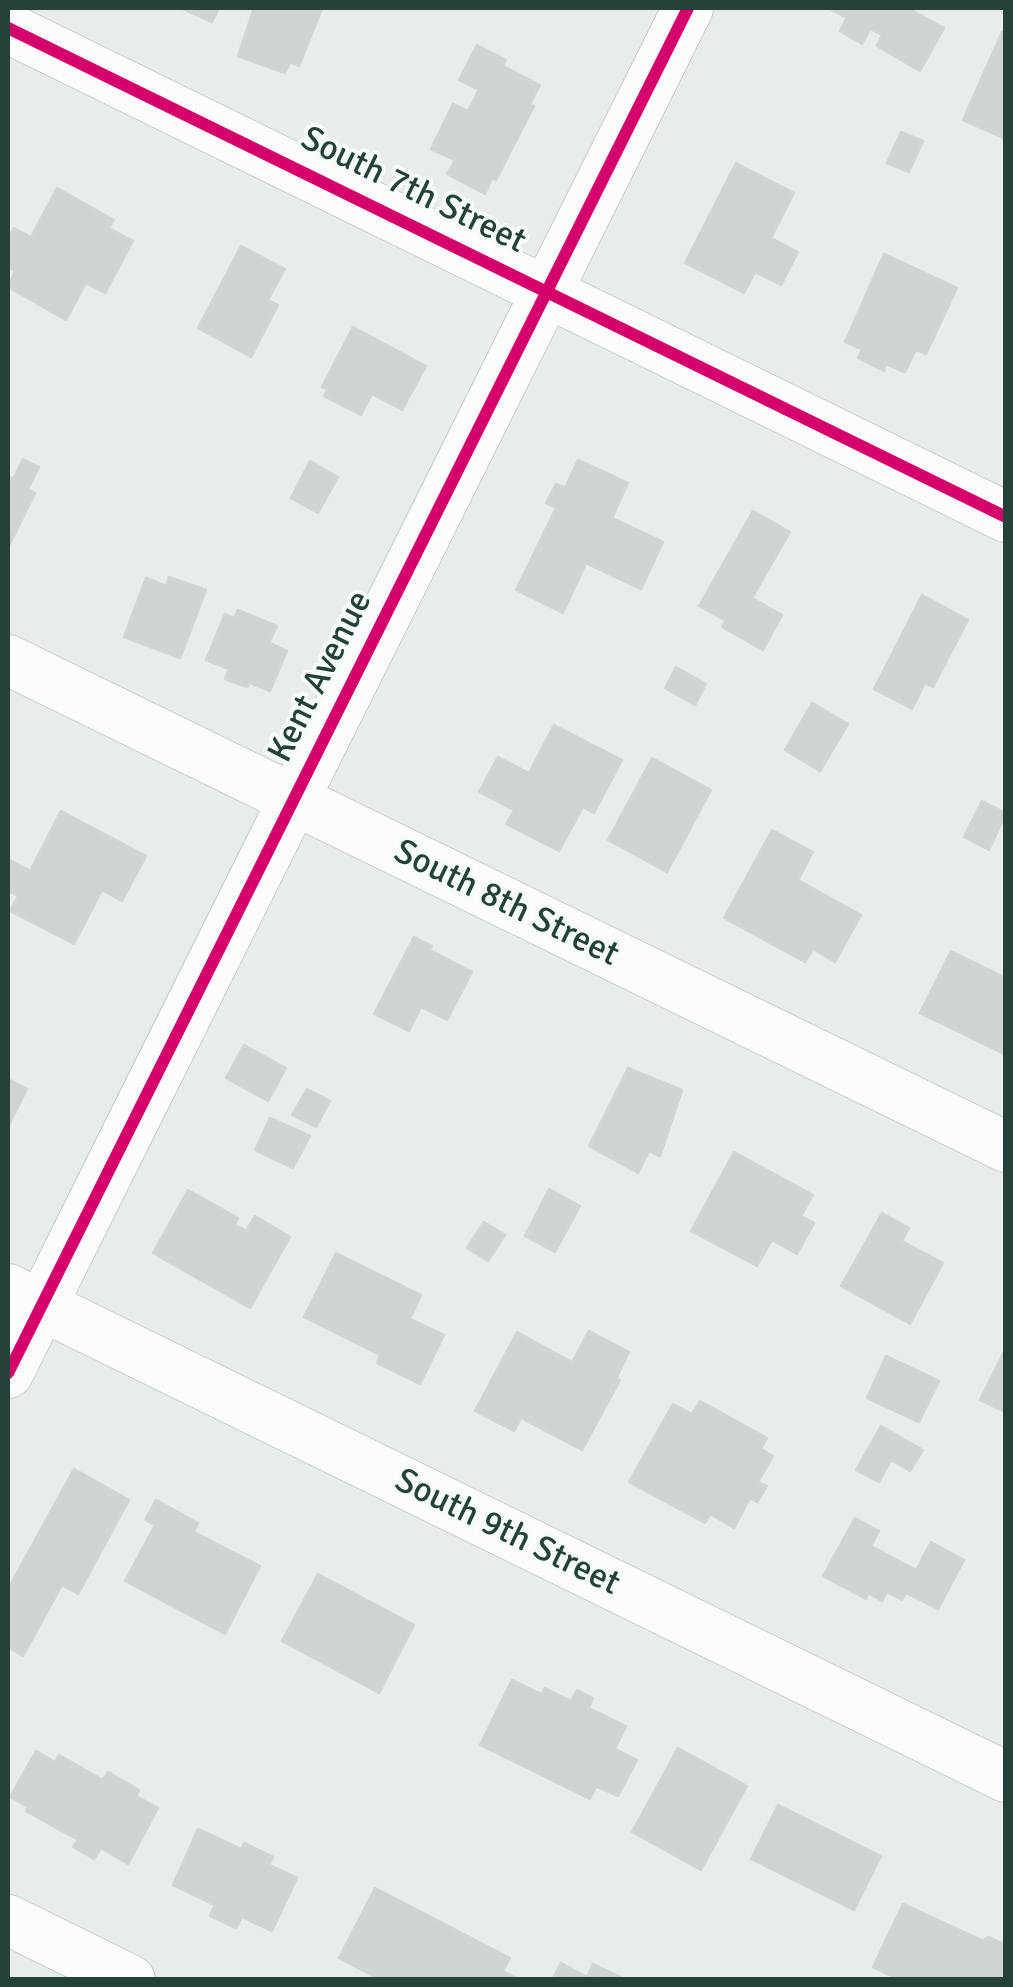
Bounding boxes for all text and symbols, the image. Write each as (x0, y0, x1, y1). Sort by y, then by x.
street label: South 7th Street (294, 118, 532, 264)
street label: Kent Avenue (260, 584, 382, 770)
street label: South 8th Street (387, 831, 625, 977)
street label: South 9th Street (388, 1460, 626, 1606)

